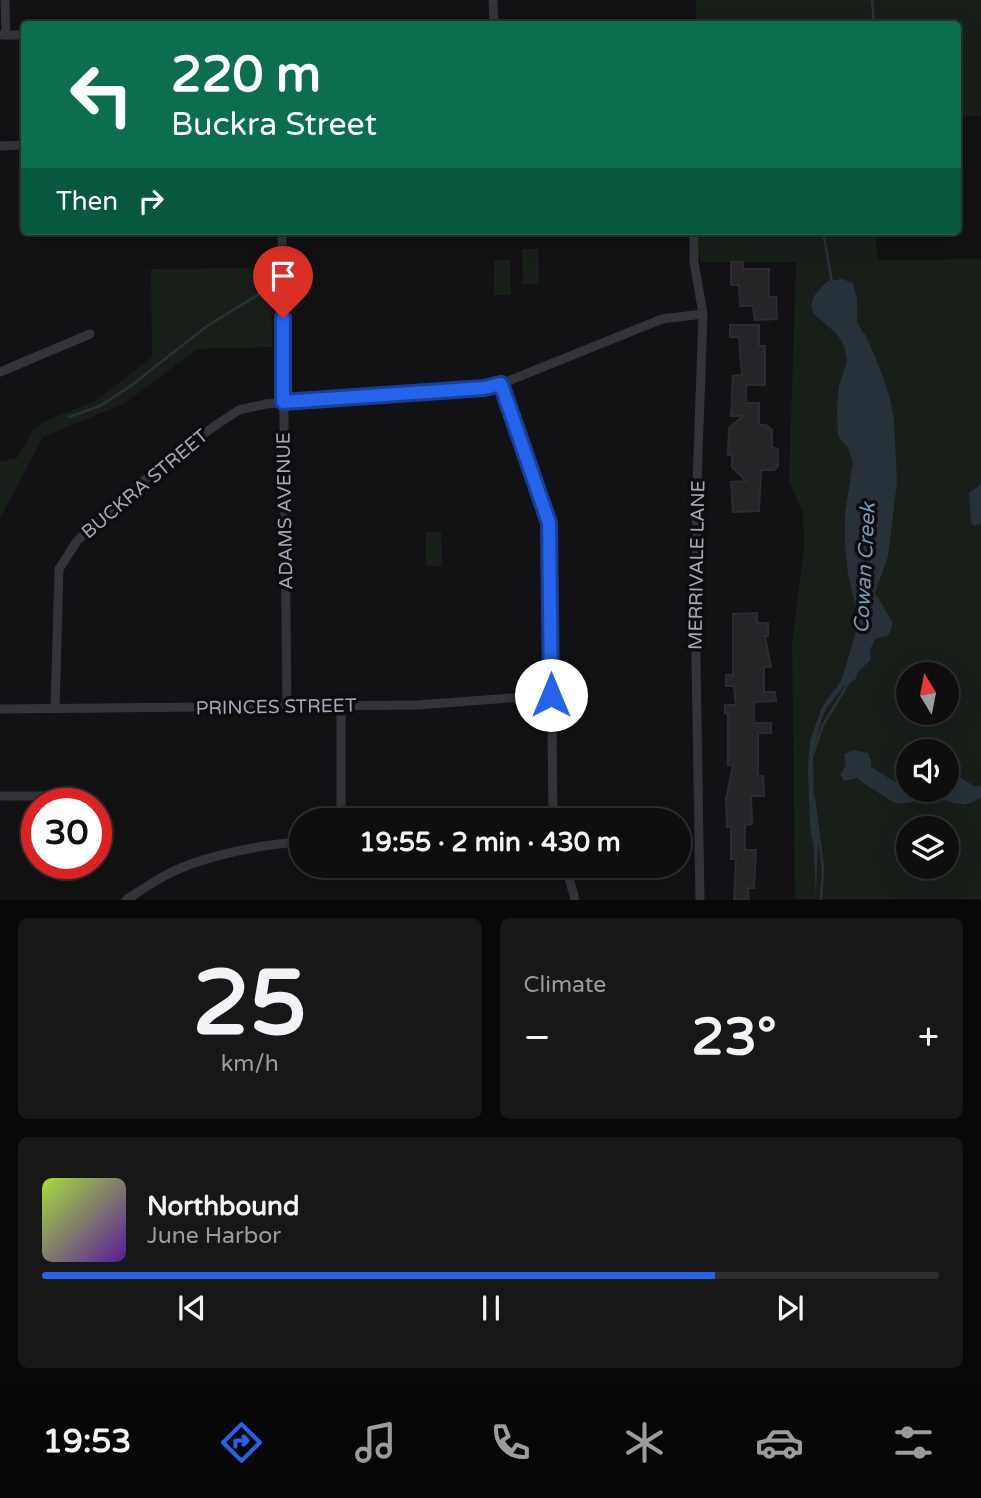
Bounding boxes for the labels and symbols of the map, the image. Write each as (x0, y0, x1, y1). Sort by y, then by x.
pin (253, 246, 313, 318)
street label: BUCKRA STREET (77, 424, 213, 543)
street label: ADAMS AVENUE (273, 432, 297, 590)
street label: MERRIVALE LANE (685, 480, 709, 650)
water label: Cowan Creek (849, 500, 881, 634)
position arrow (514, 658, 588, 732)
north arrow (896, 662, 959, 724)
street label: PRINCES STREET (195, 695, 357, 719)
speed limit sign: 30 (21, 788, 112, 879)

